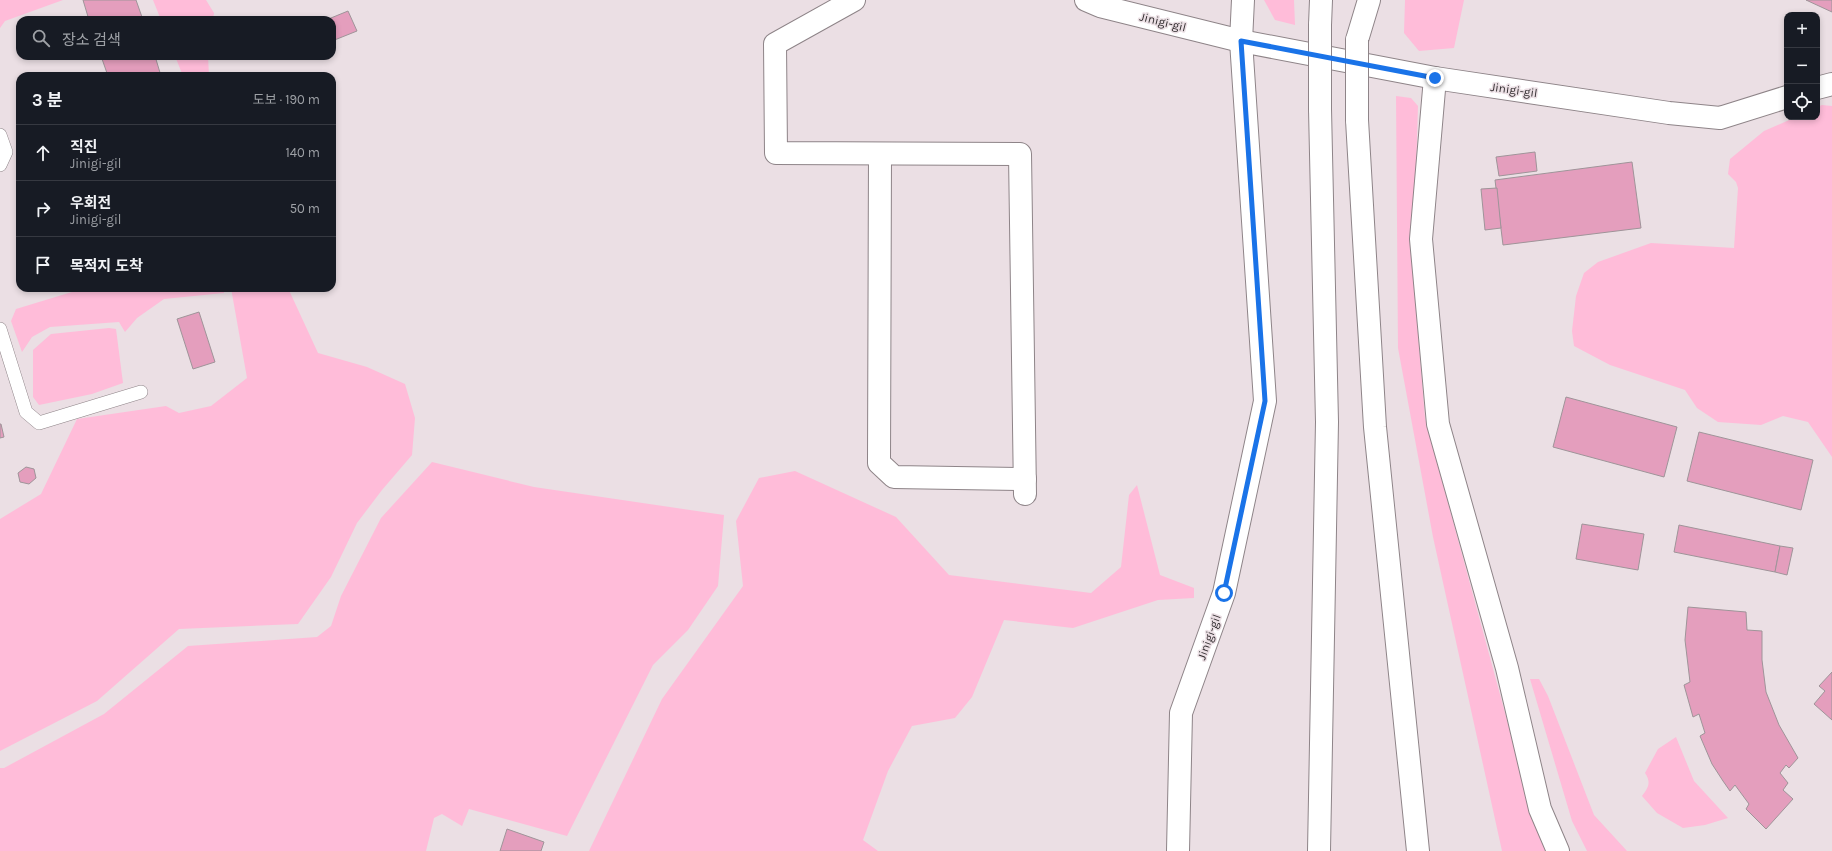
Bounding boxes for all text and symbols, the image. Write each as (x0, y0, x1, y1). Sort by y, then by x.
street label: Jinigi-gil (1138, 9, 1188, 35)
map controls (1784, 12, 1820, 120)
button: + (1784, 12, 1820, 48)
search box (16, 16, 336, 60)
icon: search (30, 27, 52, 49)
text: 장소 검색 (62, 31, 121, 49)
button: − (1784, 48, 1820, 84)
route end (1426, 69, 1444, 87)
street label: Jinigi-gil (1490, 80, 1538, 100)
button: locate (1784, 84, 1820, 120)
text: 3 분 (32, 90, 63, 110)
text: 도보 · 190 m (253, 92, 320, 107)
text: 직진 (70, 138, 98, 156)
icon: ahead (32, 142, 54, 164)
text: 140 m (285, 145, 320, 160)
text: Jinigi-gil (70, 156, 121, 171)
text: 우회전 (70, 194, 111, 212)
icon: right (32, 198, 54, 220)
text: 50 m (290, 201, 320, 216)
text: Jinigi-gil (70, 212, 121, 227)
icon: arrive (32, 254, 54, 276)
text: 목적지 도착 (70, 257, 143, 275)
route start (1215, 584, 1233, 602)
street label: Jinigi-gil (1194, 612, 1224, 662)

